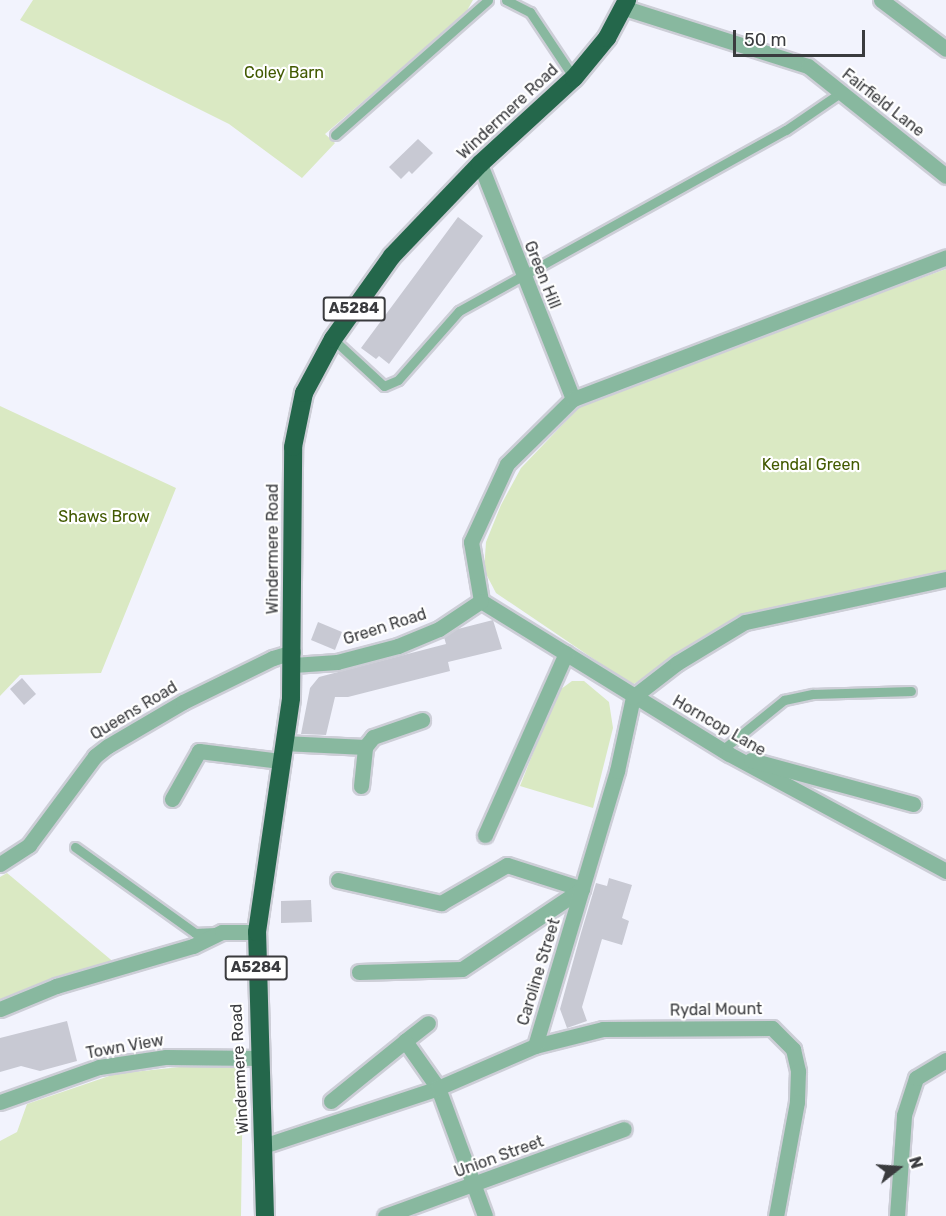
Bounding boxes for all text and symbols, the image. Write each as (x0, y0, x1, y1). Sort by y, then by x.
scale bar (736, 18, 868, 56)
text: 50 m (744, 29, 787, 51)
street label: Windermere Road (454, 60, 562, 164)
park label: Coley Barn (244, 63, 324, 83)
street label: Fairfield Lane (838, 65, 928, 141)
street label: Green Hill (520, 238, 564, 312)
road number: A5284 (322, 297, 386, 321)
park label: Kendal Green (762, 455, 860, 475)
street label: Windermere Road (263, 484, 283, 614)
park label: Shaws Brow (58, 507, 150, 527)
street label: Green Road (341, 605, 429, 649)
street label: Queens Road (87, 678, 181, 744)
street label: Horncop Lane (669, 692, 769, 760)
street label: Caroline Street (514, 916, 564, 1028)
road number: A5284 (224, 956, 288, 980)
street label: Rydal Mount (670, 1000, 762, 1020)
street label: Windermere Road (227, 1003, 253, 1135)
street label: Town View (84, 1031, 166, 1063)
street label: Union Street (452, 1132, 546, 1182)
north arrow (868, 1138, 928, 1198)
text: N (905, 1154, 926, 1171)

